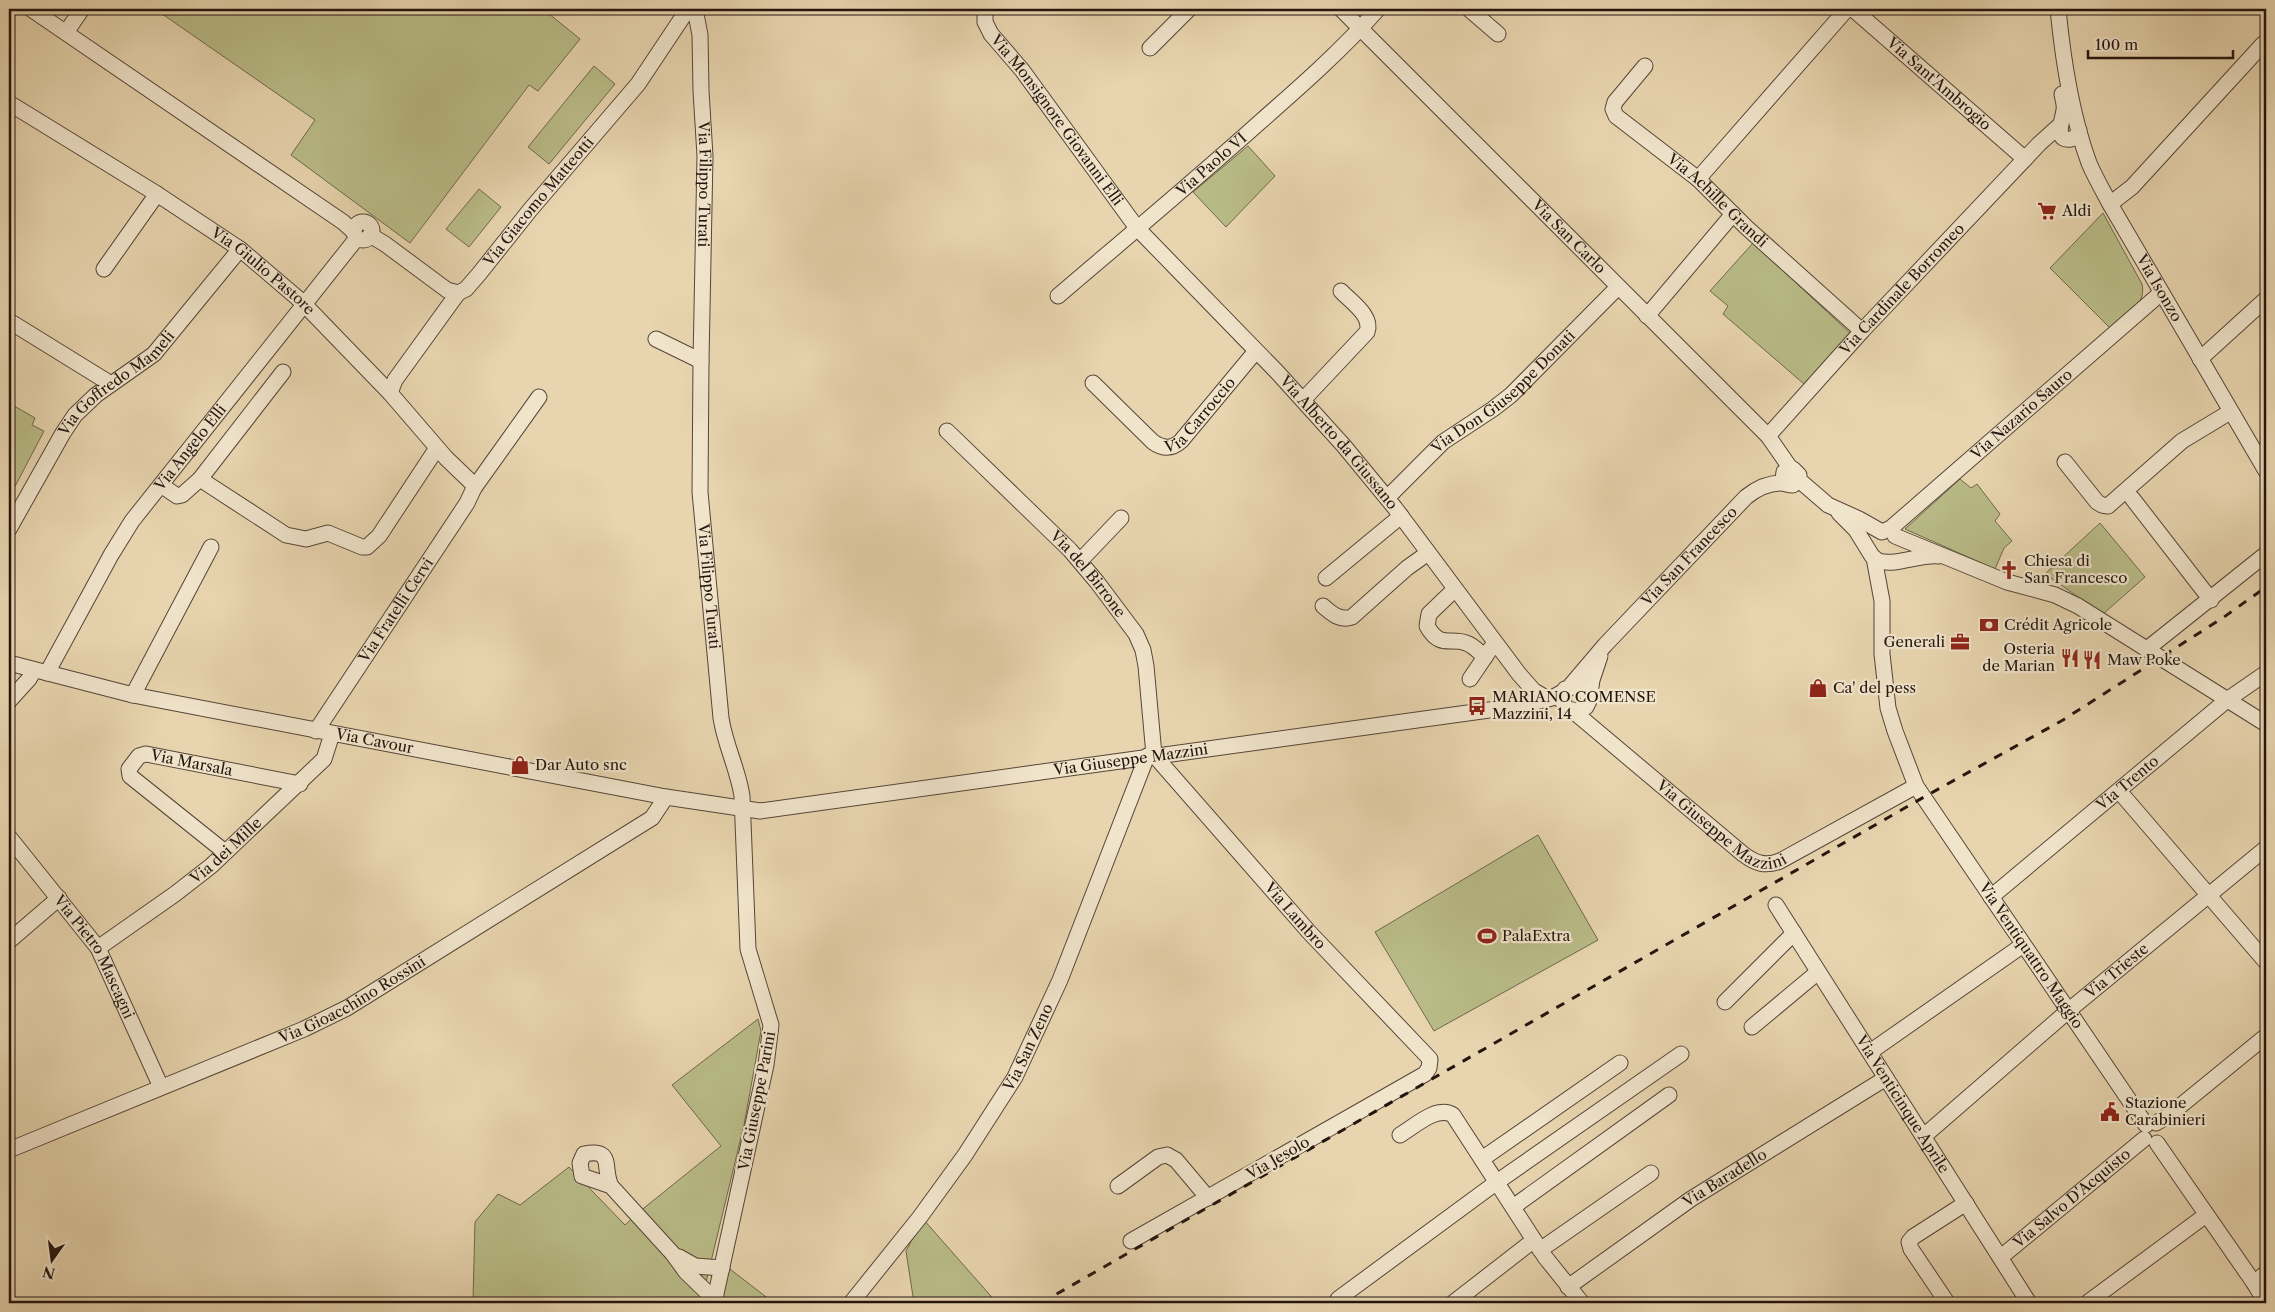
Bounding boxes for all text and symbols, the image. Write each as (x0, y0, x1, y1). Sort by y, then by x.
scale bar (2088, 28, 2232, 60)
street label: Via Monsignore Giovanni Elli (986, 30, 1128, 210)
street label: Via Sant'Ambrogio (1882, 32, 1995, 134)
text: 100 m (2095, 35, 2138, 54)
street label: Via Filippo Turati (694, 120, 715, 248)
street label: Via Paolo VI (1171, 128, 1250, 201)
street label: Via Giacomo Matteotti (478, 132, 598, 270)
street label: Via Achille Grandi (1663, 148, 1772, 251)
street label: Via San Carlo (1527, 195, 1610, 277)
supermarket icon: Aldi (2036, 200, 2058, 222)
place label: Aldi (2061, 201, 2092, 220)
street label: Via Cardinale Borromeo (1835, 219, 1968, 359)
street label: Via Giulio Pastore (207, 222, 319, 319)
street label: Via Isonzo (2132, 250, 2187, 325)
street label: Via Goffredo Mameli (54, 326, 178, 440)
street label: Via Don Giuseppe Donati (1427, 326, 1579, 458)
street label: Via Nazario Sauro (1966, 365, 2076, 464)
street label: Via Alberto da Giussano (1275, 371, 1402, 513)
street label: Via Carroccio (1162, 373, 1239, 457)
street label: Via Angelo Elli (149, 400, 230, 495)
street label: Via San Francesco (1637, 502, 1741, 611)
street label: Via Filippo Turati (694, 522, 725, 650)
street label: Via del Birrone (1046, 525, 1130, 621)
place label: Chiesa di San Francesco (2024, 551, 2127, 587)
street label: Via Fratelli Cervi (354, 554, 437, 666)
church icon: Chiesa di San Francesco (1998, 559, 2020, 581)
bank icon: Crédit Agricole (1978, 614, 2000, 636)
place label: Crédit Agricole (2004, 615, 2112, 634)
office icon: Generali (1949, 631, 1971, 653)
place label: Generali (1884, 632, 1945, 651)
place label: Osteria de Marian (1982, 639, 2056, 675)
restaurant icon: Osteria de Marian (2059, 647, 2081, 669)
restaurant icon: Maw Poke (2081, 649, 2103, 671)
place label: Maw Poke (2107, 650, 2181, 669)
shop icon: Ca' del pess (1807, 677, 1829, 699)
place label: Ca' del pess (1833, 678, 1916, 697)
place label: MARIANO COMENSE Mazzini, 14 (1492, 687, 1656, 723)
bus stop icon: MARIANO COMENSE Mazzini, 14 (1466, 695, 1488, 717)
street label: Via Cavour (333, 724, 416, 758)
street label: Via Giuseppe Mazzini (1051, 739, 1210, 779)
street label: Via Marsala (148, 745, 235, 780)
street label: Via Trento (2091, 751, 2162, 815)
shop icon: Dar Auto snc (509, 754, 531, 776)
place label: Dar Auto snc (535, 755, 627, 774)
street label: Via Giuseppe Mazzini (1652, 775, 1790, 873)
street label: Via dei Mille (185, 813, 265, 888)
street label: Via Lambro (1260, 877, 1330, 953)
street label: Via Ventiquattro Maggio (1975, 878, 2088, 1032)
street label: Via Pietro Mascagni (50, 890, 139, 1022)
sports icon: PalaExtra (1476, 925, 1498, 947)
place label: PalaExtra (1502, 926, 1571, 945)
street label: Via Trieste (2080, 939, 2152, 1003)
street label: Via Gioacchino Rossini (275, 951, 429, 1048)
street label: Via San Zeno (998, 1000, 1057, 1095)
street label: Via Giuseppe Parini (734, 1029, 779, 1173)
street label: Via Venticinque Aprile (1852, 1030, 1954, 1176)
place label: Stazione Carabinieri (2125, 1093, 2206, 1129)
public building icon: Stazione Carabinieri (2099, 1101, 2121, 1123)
street label: Via Jesolo (1242, 1132, 1313, 1184)
street label: Via Baradello (1678, 1144, 1770, 1212)
street label: Via Salvo D'Acquisto (2008, 1144, 2134, 1253)
north arrow (28, 1234, 78, 1284)
text: N (41, 1262, 57, 1283)

